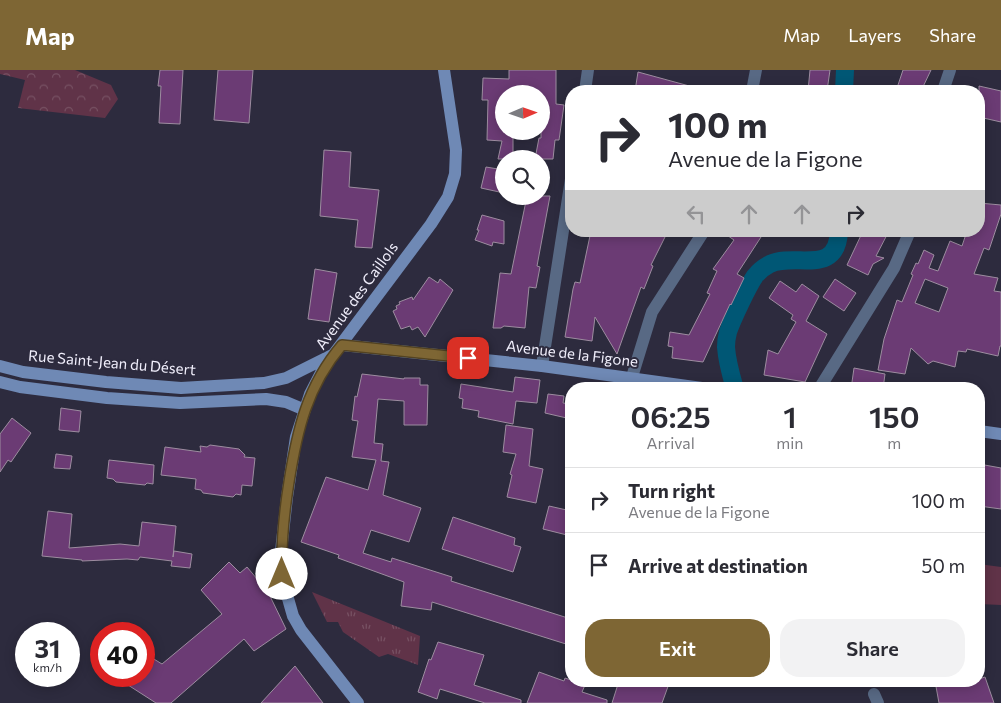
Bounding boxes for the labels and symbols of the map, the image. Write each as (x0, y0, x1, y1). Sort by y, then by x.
north arrow (495, 85, 550, 140)
street label: Avenue des Caillols (311, 238, 401, 353)
street label: Avenue de la Figone (505, 336, 639, 370)
pin (447, 337, 489, 379)
street label: Rue Saint-Jean du Désert (28, 346, 197, 378)
position arrow (255, 547, 307, 599)
speed limit sign: 40 (90, 622, 155, 687)

